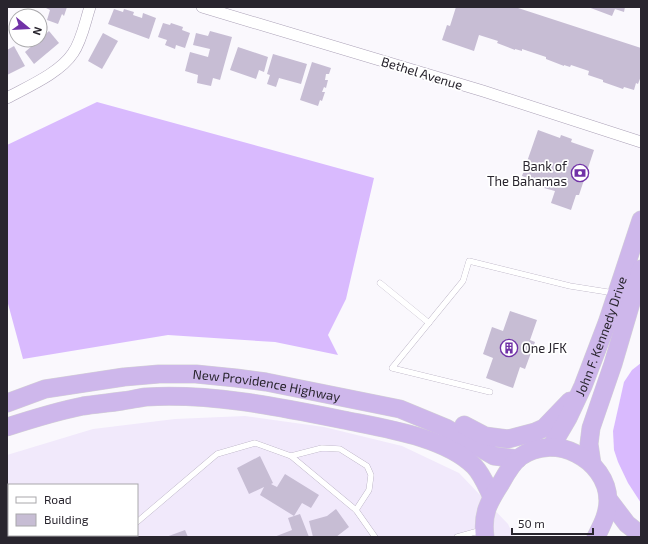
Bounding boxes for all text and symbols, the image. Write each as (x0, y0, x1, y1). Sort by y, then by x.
north arrow (8, 8, 48, 48)
text: N (31, 25, 45, 37)
street label: Bethel Avenue (379, 53, 465, 93)
place label: Bank of The Bahamas (487, 158, 568, 189)
bank icon: Bank of The Bahamas (570, 163, 590, 183)
street label: John F. Kennedy Drive (571, 274, 630, 398)
building icon: One JFK (499, 338, 519, 358)
place label: One JFK (522, 340, 567, 356)
street label: New Providence Highway (192, 366, 342, 405)
legend (8, 484, 138, 536)
text: Road (44, 492, 72, 506)
scale bar (512, 510, 593, 536)
text: Building (44, 512, 89, 526)
text: 50 m (518, 516, 545, 530)

